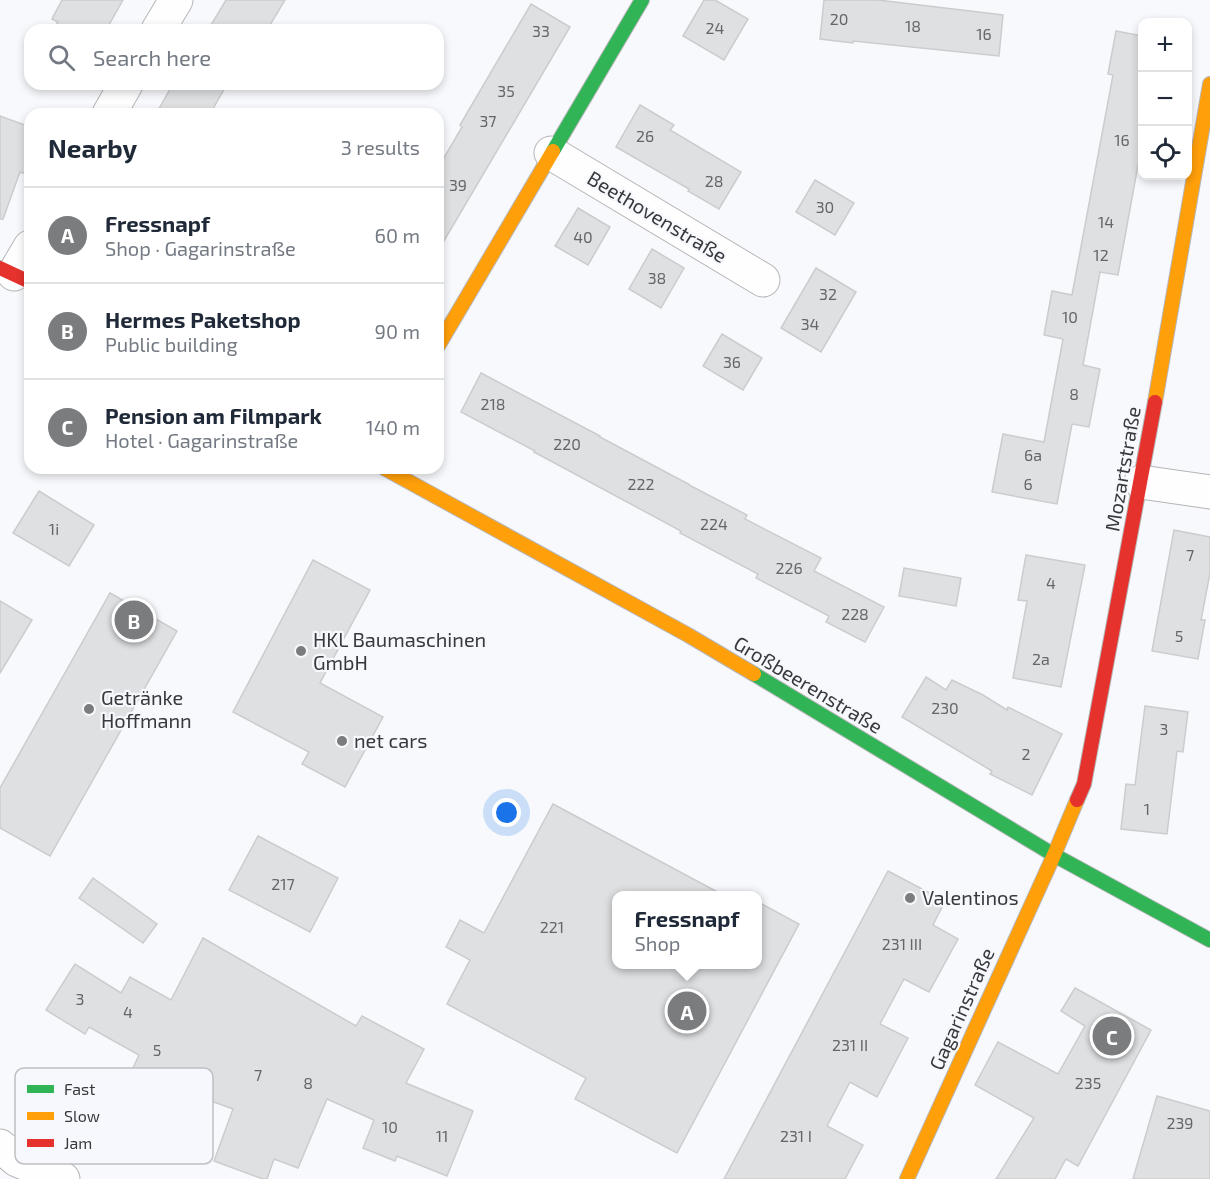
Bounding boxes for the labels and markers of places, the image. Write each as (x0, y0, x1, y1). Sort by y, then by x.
pin: B (114, 598, 154, 642)
place label: HKL Baumaschinen GmbH (313, 627, 486, 674)
marker: HKL Baumaschinen GmbH (294, 644, 308, 658)
place label: Getränke Hoffmann (101, 685, 192, 732)
marker: Getränke Hoffmann (82, 702, 96, 716)
place label: net cars (354, 728, 427, 752)
marker: net cars (335, 734, 349, 748)
place label: Valentinos (922, 885, 1019, 909)
marker: Valentinos (903, 891, 917, 905)
pin: A (668, 988, 706, 1034)
pin: C (1092, 1014, 1132, 1058)

